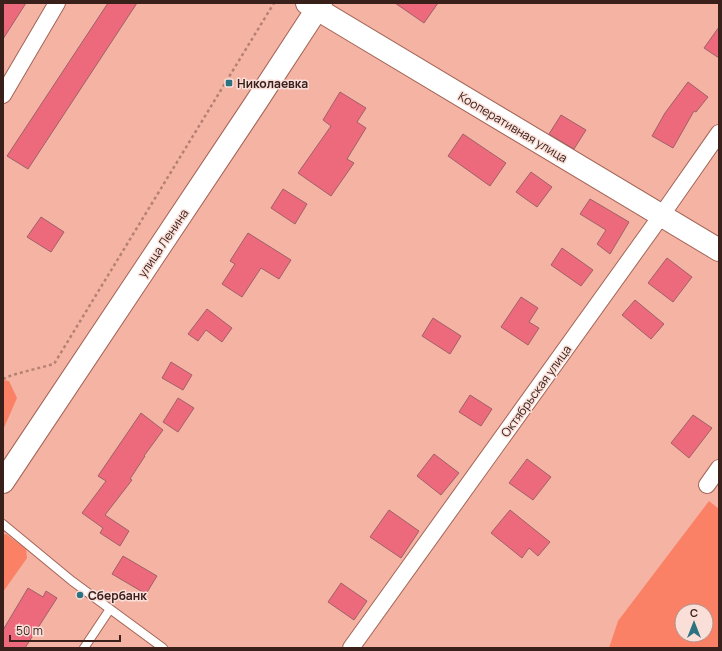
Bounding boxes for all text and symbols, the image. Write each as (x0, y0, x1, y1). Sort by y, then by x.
place label: Николаевка (237, 75, 308, 92)
marker: Николаевка (224, 78, 234, 88)
street label: Кооперативная улица (455, 88, 571, 166)
street label: улица Ленина (134, 205, 192, 281)
street label: Октябрьская улица (497, 342, 575, 440)
place label: Сбербанк (88, 587, 147, 604)
marker: Сбербанк (75, 590, 85, 600)
north arrow (674, 603, 714, 643)
text: С (690, 605, 698, 620)
scale bar (10, 617, 120, 643)
text: 50 m (16, 622, 43, 639)

